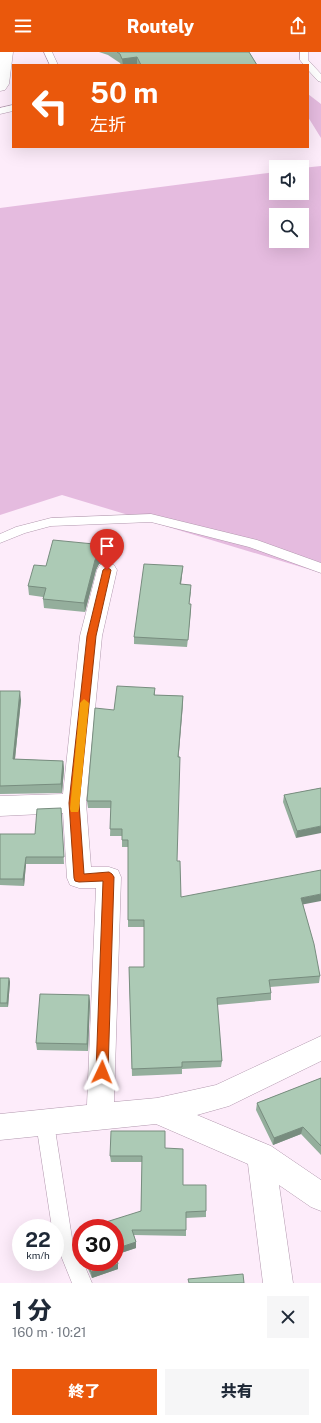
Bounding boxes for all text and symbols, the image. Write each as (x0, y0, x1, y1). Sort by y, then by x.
icon: menu (12, 15, 34, 37)
icon: share (287, 15, 309, 37)
text: Routely (127, 16, 194, 37)
text: 50 m (90, 76, 158, 109)
icon: left (24, 80, 76, 132)
text: 左折 (90, 114, 126, 135)
map controls (269, 160, 309, 248)
button: sound (269, 160, 309, 200)
button: search (269, 208, 309, 248)
pin (90, 529, 124, 570)
icon: arrive (96, 535, 118, 557)
position arrow (81, 1051, 123, 1093)
speed limit sign: 30 (72, 1219, 124, 1271)
text: 22 (25, 1228, 51, 1252)
text: km/h (26, 1249, 50, 1261)
text: 1 分 (12, 1296, 52, 1324)
button: close (267, 1296, 309, 1338)
text: 160 m · 10:21 (12, 1325, 86, 1340)
button: 終了 (12, 1369, 157, 1415)
button: 共有 (165, 1369, 309, 1415)

